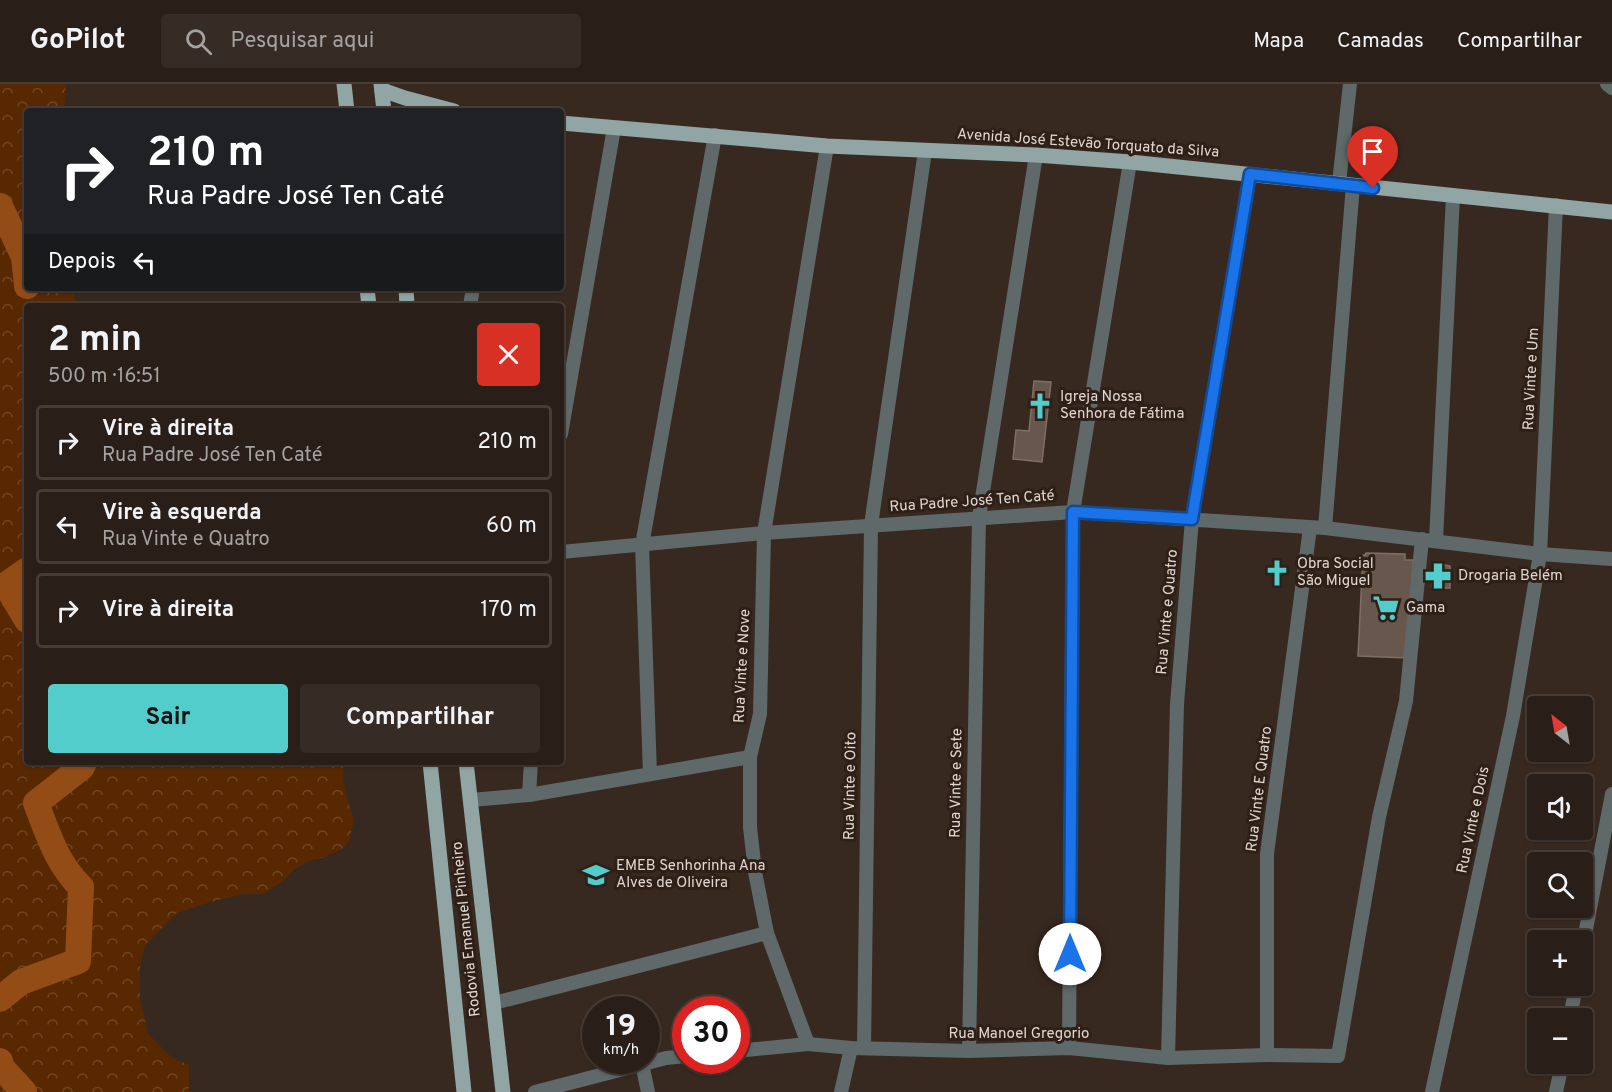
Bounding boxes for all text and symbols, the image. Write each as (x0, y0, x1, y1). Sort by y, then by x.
search box (161, 14, 581, 68)
text: GoPilot (30, 23, 125, 59)
icon: search (182, 25, 215, 58)
text: Pesquisar aqui (230, 28, 374, 55)
text: Mapa (1253, 28, 1304, 55)
text: Camadas (1337, 28, 1424, 55)
text: Compartilhar (1457, 28, 1582, 55)
street label: Avenida José Estevão Torquato da Silva (956, 125, 1220, 163)
pin (1347, 126, 1398, 188)
text: 210 m (147, 128, 264, 181)
icon: right (48, 132, 126, 210)
icon: arrive (1356, 135, 1389, 168)
text: Rua Padre José Ten Caté (147, 180, 445, 214)
icon: left (128, 246, 161, 279)
text: Depois (48, 249, 116, 276)
text: 2 min (48, 318, 142, 364)
button: close (477, 323, 540, 386)
street label: Rua Vinte e Um (1520, 327, 1544, 431)
text: 500 m · 16:51 (48, 364, 161, 390)
place label: Igreja Nossa Senhora de Fátima (1060, 388, 1184, 424)
church icon: Igreja Nossa Senhora de Fátima (1025, 391, 1055, 421)
text: Vire à direita (102, 416, 234, 443)
icon: right (51, 426, 84, 459)
text: 210 m (477, 429, 537, 456)
text: Rua Padre José Ten Caté (102, 443, 322, 469)
street label: Rua Padre José Ten Caté (889, 487, 1055, 517)
text: Vire à esquerda (102, 500, 261, 527)
icon: left (51, 510, 84, 543)
text: 60 m (486, 513, 537, 540)
text: Rua Vinte e Quatro (102, 527, 270, 553)
street label: Rua Vinte e Quatro (1153, 549, 1183, 675)
place label: Obra Social São Miguel (1297, 555, 1374, 591)
church icon: Obra Social São Miguel (1262, 558, 1292, 588)
pharmacy icon: Drogaria Belém (1423, 561, 1453, 591)
place label: Drogaria Belém (1458, 567, 1563, 586)
supermarket icon: Gama (1371, 593, 1401, 623)
icon: right (51, 594, 84, 627)
text: Vire à direita (102, 597, 234, 624)
text: 170 m (480, 597, 537, 624)
place label: Gama (1406, 599, 1445, 618)
street label: Rua Vinte e Nove (731, 608, 755, 724)
button: Sair (48, 684, 288, 753)
button: Compartilhar (300, 684, 540, 753)
north arrow (1527, 696, 1593, 762)
map controls (1527, 696, 1593, 1074)
street label: Rua Vinte E Quatro (1243, 725, 1277, 853)
street label: Rua Vinte e Sete (947, 728, 967, 838)
street label: Rua Vinte e Oito (841, 732, 861, 840)
street label: Rua Vinte e Dois (1453, 765, 1495, 875)
button: sound (1527, 774, 1593, 840)
street label: Rodovia Emanuel Pinheiro (448, 840, 486, 1018)
button: search (1527, 852, 1593, 918)
place label: EMEB Senhorinha Ana Alves de Oliveira (616, 857, 765, 893)
school or university icon: EMEB Senhorinha Ana Alves de Oliveira (581, 860, 611, 890)
position arrow (1038, 922, 1102, 986)
button: + (1527, 930, 1593, 996)
speed limit sign: 30 (672, 996, 750, 1074)
button: − (1527, 1008, 1593, 1074)
text: 19 (606, 1009, 636, 1046)
street label: Rua Manoel Gregorio (949, 1025, 1089, 1044)
text: km/h (603, 1041, 639, 1060)

